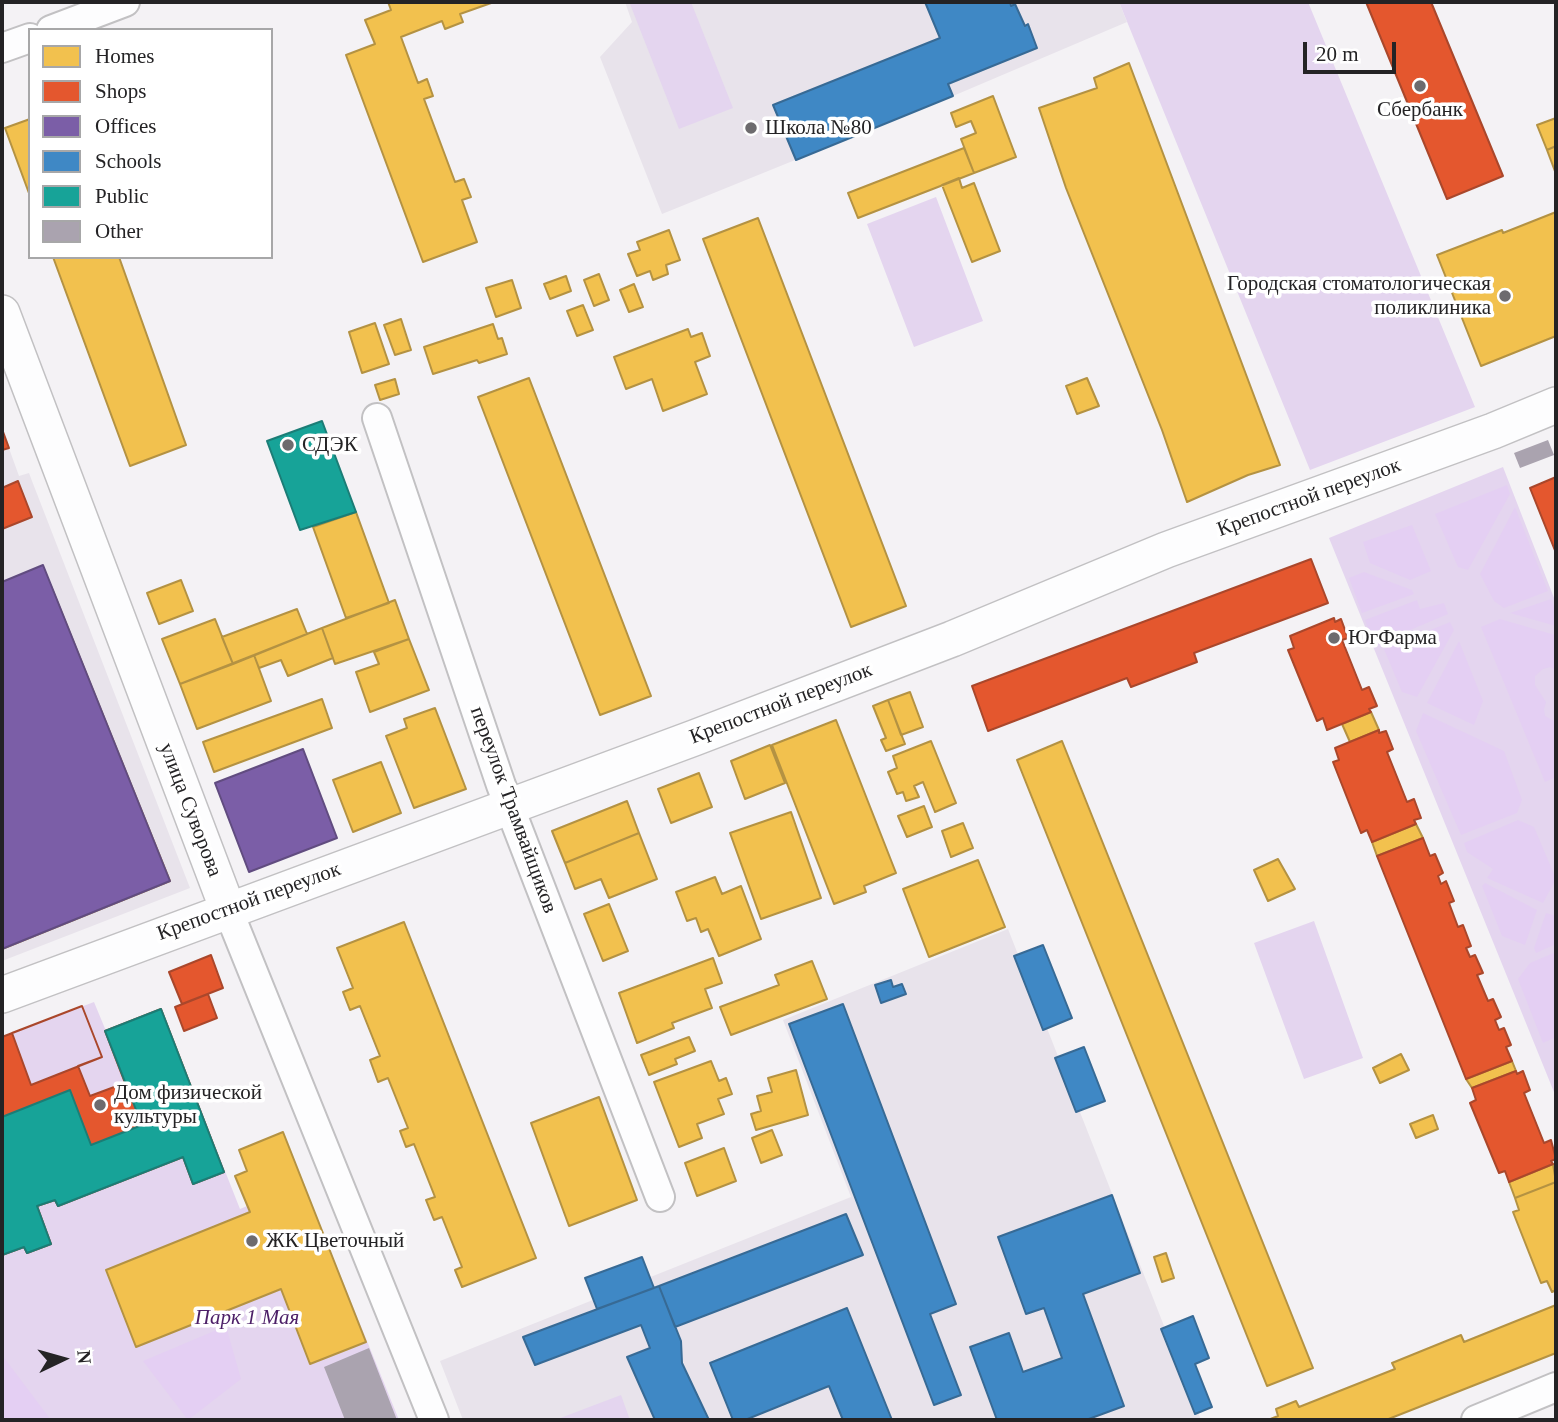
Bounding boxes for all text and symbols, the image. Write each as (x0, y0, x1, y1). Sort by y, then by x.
legend (28, 28, 273, 259)
scale bar (1306, 28, 1399, 72)
text: 20 m (1316, 42, 1359, 66)
text: Homes (95, 44, 155, 68)
marker: Сбербанк (1412, 78, 1428, 94)
text: Shops (95, 79, 146, 103)
place label: Сбербанк (1377, 97, 1463, 123)
text: Offices (95, 114, 156, 138)
place label: Школа №80 (765, 115, 872, 141)
marker: Школа №80 (743, 120, 759, 136)
text: Schools (95, 149, 162, 173)
text: Public (95, 184, 149, 208)
text: Other (95, 219, 143, 243)
place label: Городская стоматологическая поликлиника (1227, 271, 1491, 321)
marker: Городская стоматологическая поликлиника (1497, 288, 1513, 304)
place label: СДЭК (302, 432, 358, 458)
marker: СДЭК (280, 437, 296, 453)
street label: Крепостной переулок (1214, 453, 1404, 543)
place label: ЮгФарма (1348, 625, 1437, 651)
marker: ЮгФарма (1326, 630, 1342, 646)
street label: Крепостной переулок (686, 658, 876, 750)
street label: переулок Трамвайщиков (464, 703, 562, 917)
street label: улица Суворова (153, 740, 227, 880)
street label: Крепостной переулок (154, 857, 344, 947)
place label: Дом физической культуры (114, 1080, 262, 1130)
marker: Дом физической культуры (92, 1097, 108, 1113)
place label: ЖК Цветочный (266, 1228, 404, 1254)
marker: ЖК Цветочный (244, 1233, 260, 1249)
park label: Парк 1 Мая (195, 1305, 299, 1331)
north arrow (28, 1324, 98, 1394)
text: N (73, 1349, 95, 1365)

